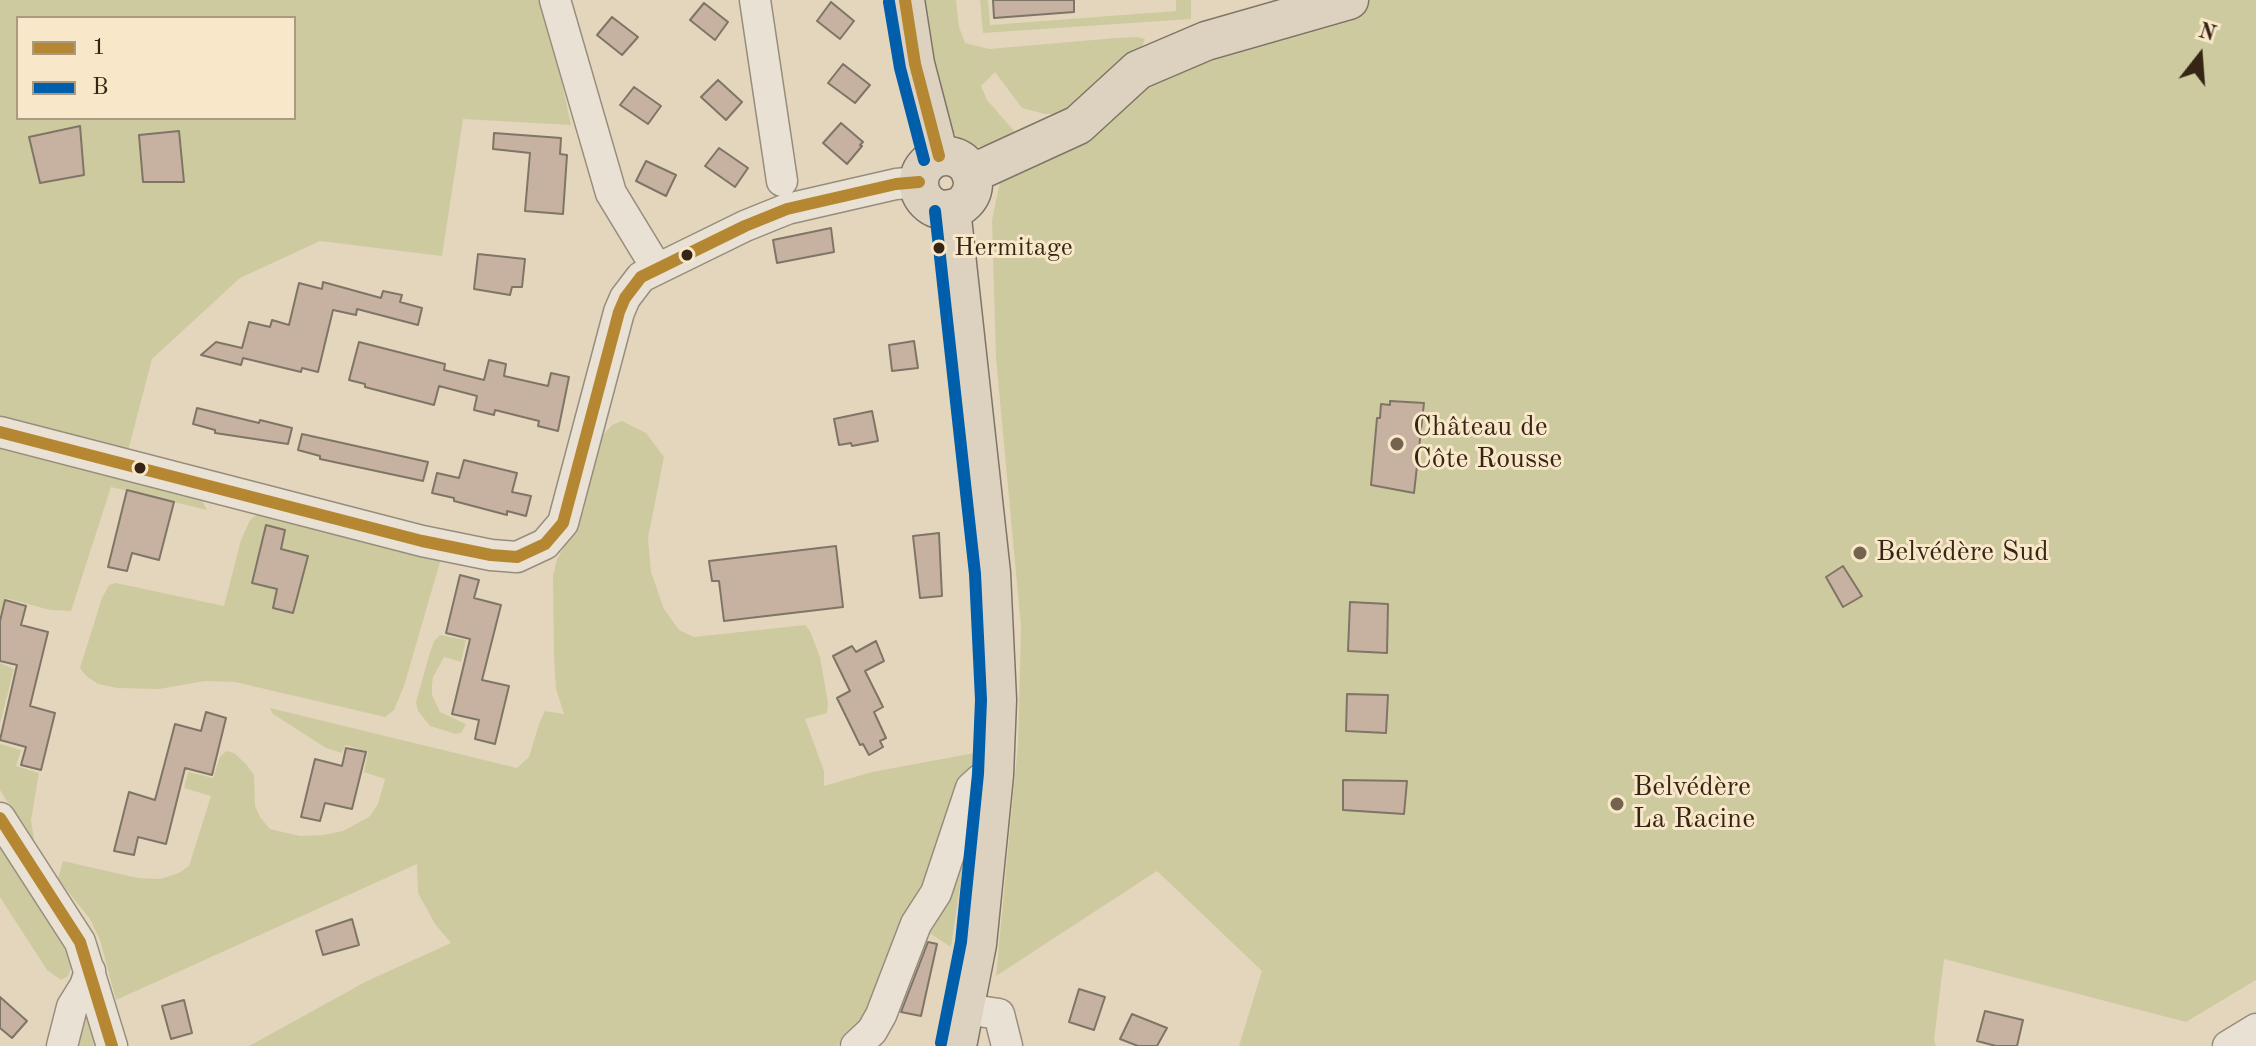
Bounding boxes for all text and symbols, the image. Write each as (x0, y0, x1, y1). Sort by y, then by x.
legend (16, 16, 296, 120)
north arrow (2160, 16, 2240, 96)
text: N (2196, 20, 2218, 46)
text: 1 (92, 36, 106, 60)
text: B (92, 76, 109, 100)
place label: Hermitage (954, 232, 1073, 264)
marker: Hermitage (931, 240, 947, 256)
unlabelled marker (679, 247, 695, 263)
place label: Château de Côte Rousse (1413, 411, 1562, 477)
marker: Château de Côte Rousse (1388, 435, 1406, 453)
unlabelled marker (132, 460, 148, 476)
place label: Belvédère Sud (1876, 536, 2049, 570)
marker: Belvédère Sud (1851, 544, 1869, 562)
place label: Belvédère La Racine (1633, 771, 1755, 837)
marker: Belvédère La Racine (1608, 795, 1626, 813)

